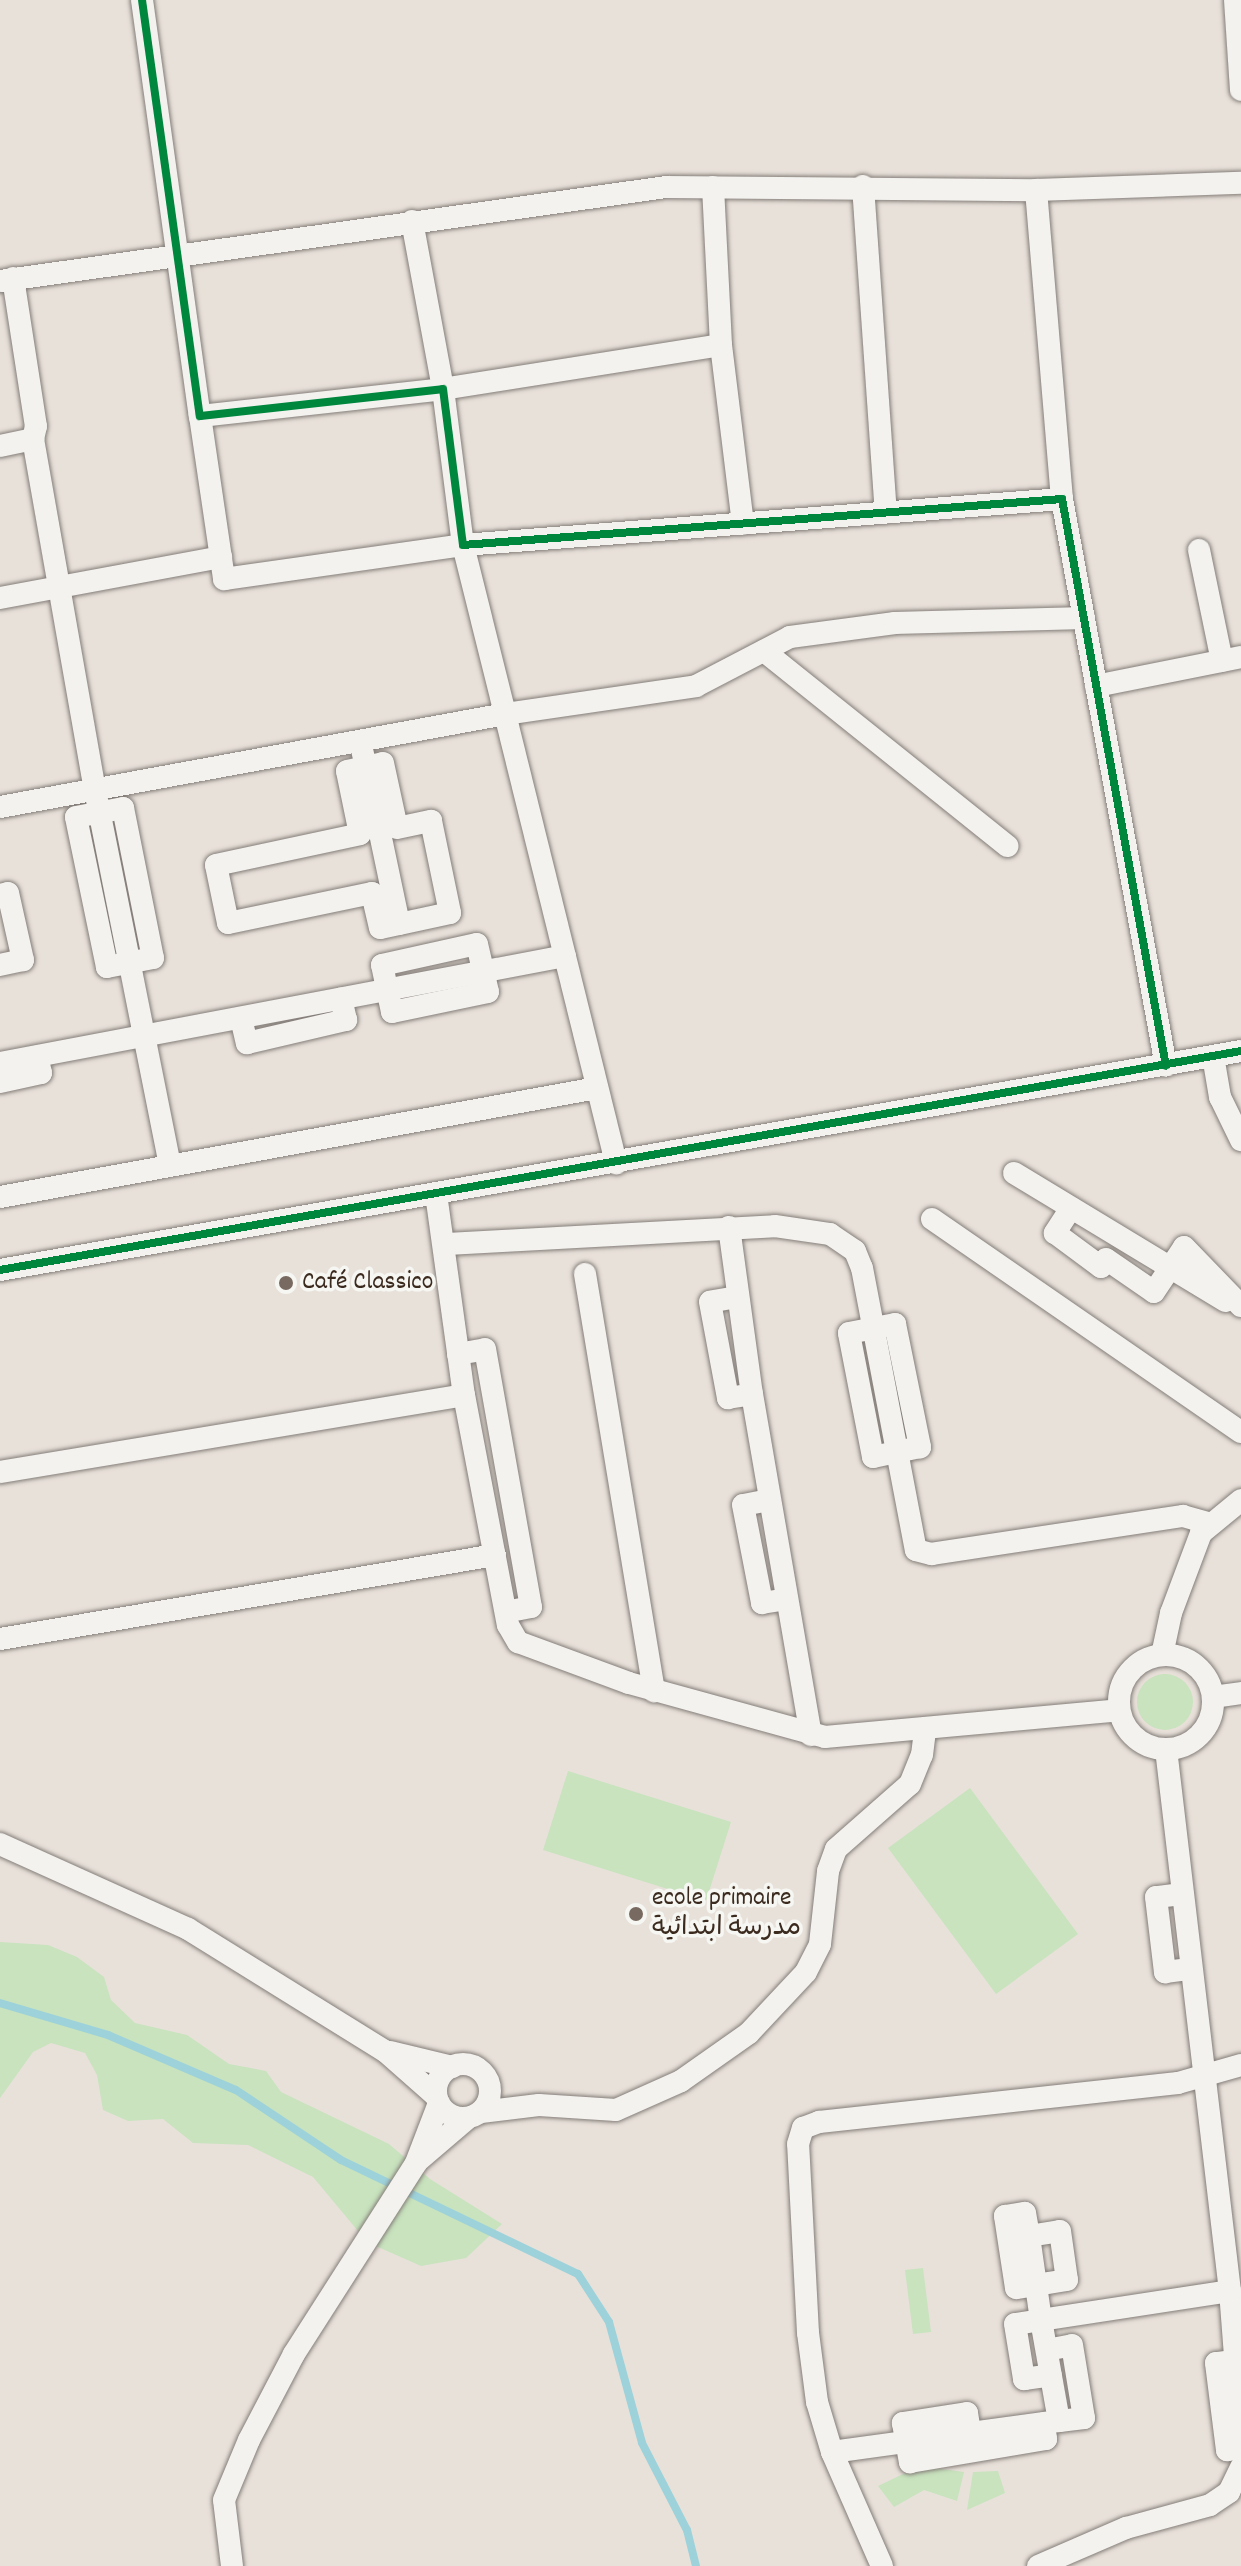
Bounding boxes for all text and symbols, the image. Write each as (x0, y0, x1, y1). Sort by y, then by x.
place label: Café Classico (302, 1267, 433, 1299)
marker: Café Classico (277, 1274, 295, 1292)
place label: ecole primaire مدرسة ابتدائية (652, 1883, 801, 1944)
marker: ecole primaire مدرسة ابتدائية (627, 1905, 645, 1923)

